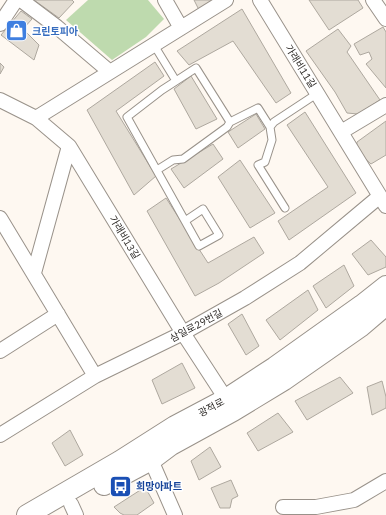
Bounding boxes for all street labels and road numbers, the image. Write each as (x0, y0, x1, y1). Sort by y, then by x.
street label: 가래비11길 (282, 42, 319, 90)
street label: 가래비13길 (106, 213, 143, 262)
street label: 삼일로29번길 (168, 306, 225, 345)
street label: 광적로 (196, 395, 226, 420)

